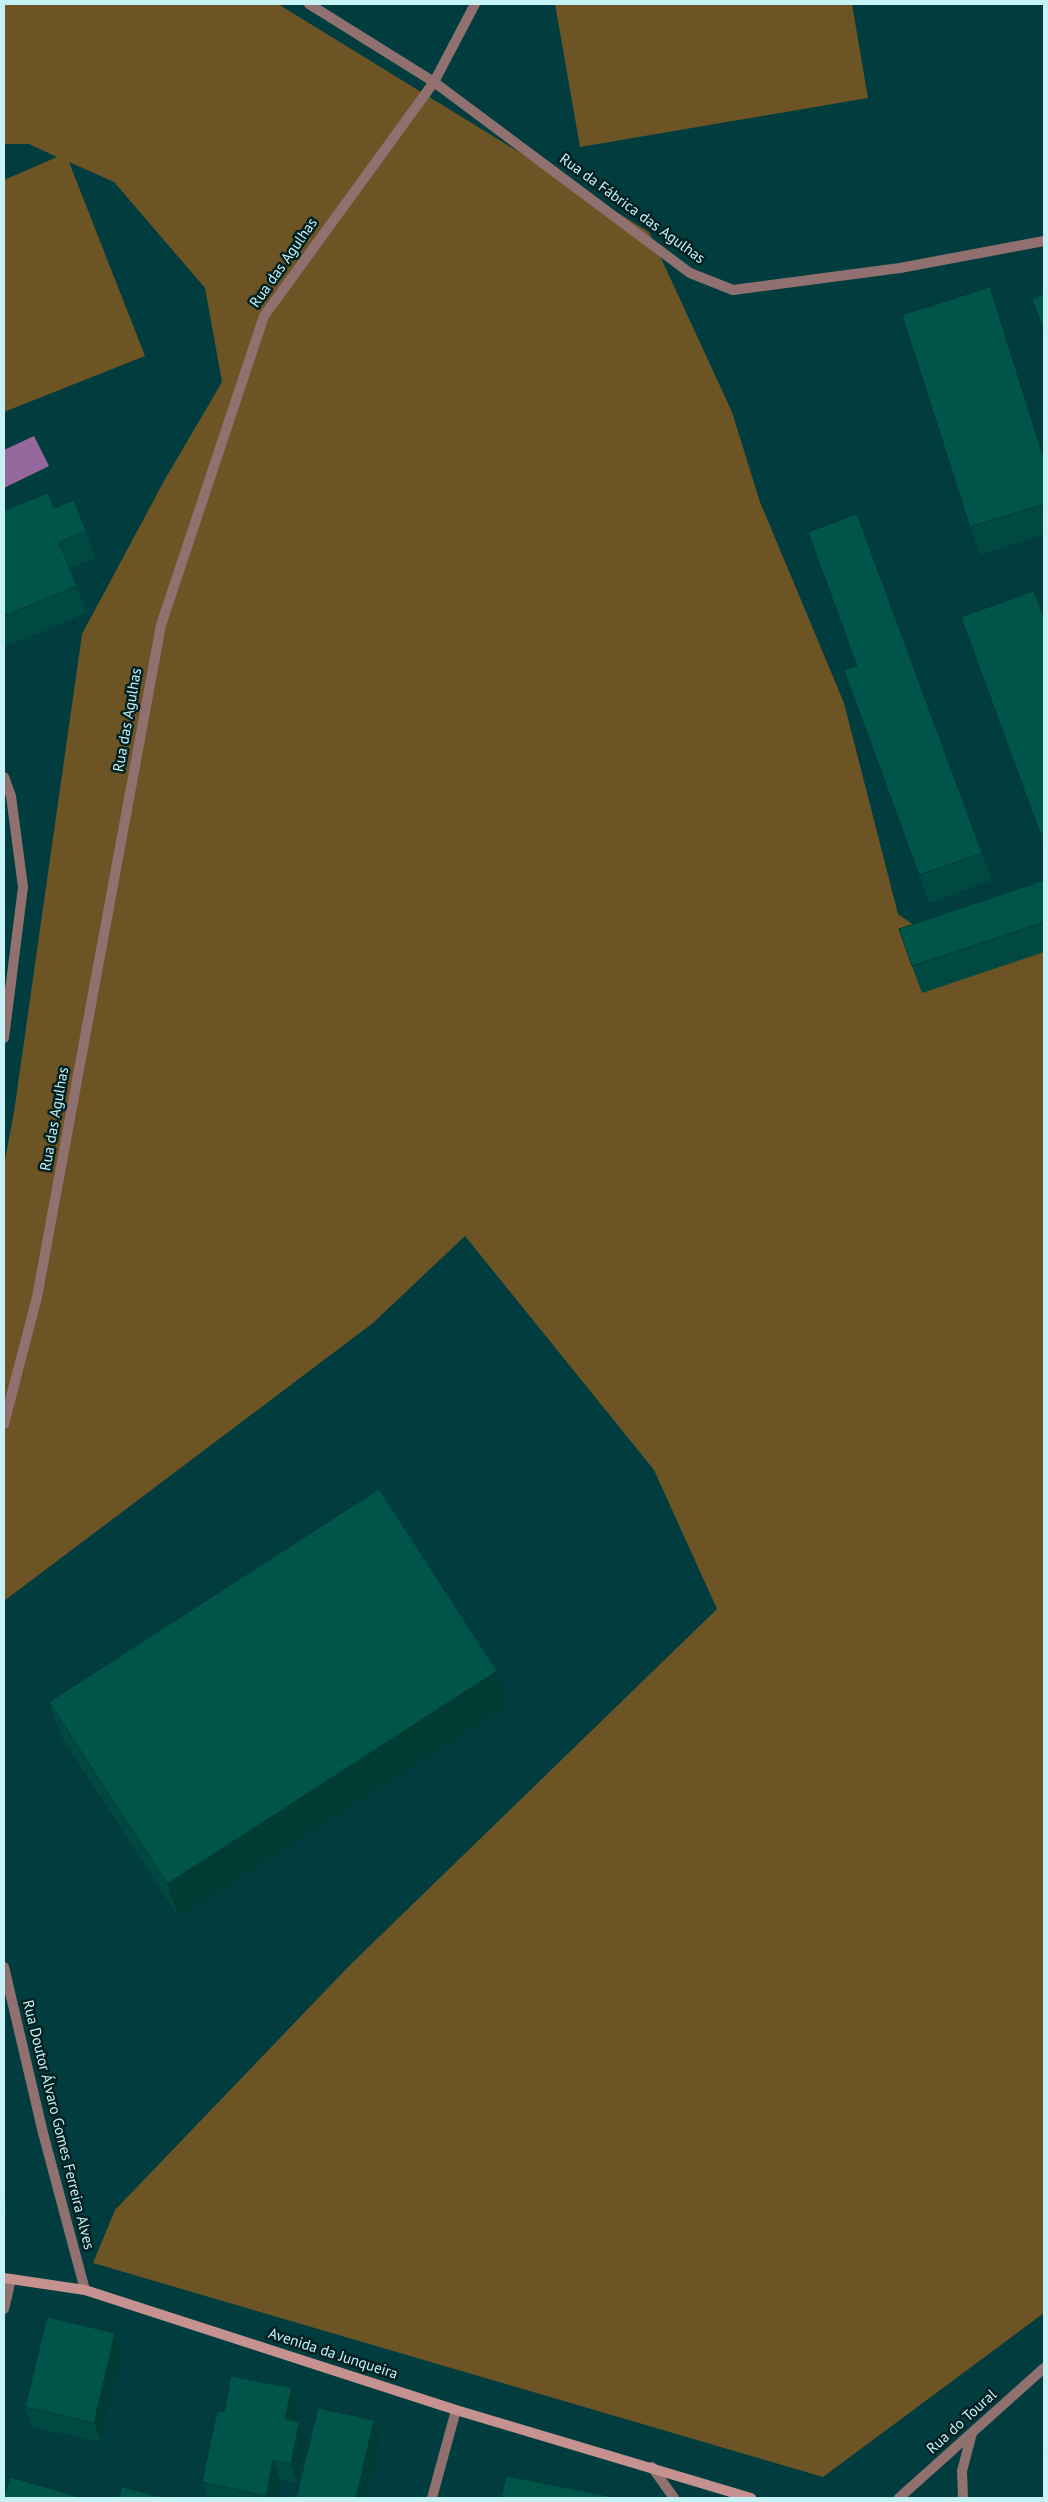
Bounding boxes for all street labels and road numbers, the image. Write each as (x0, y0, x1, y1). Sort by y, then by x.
street label: Rua da Fábrica das Agulhas (556, 150, 708, 268)
street label: Rua das Agulhas (246, 215, 322, 311)
street label: Rua das Agulhas (110, 667, 146, 773)
street label: Rua das Agulhas (37, 1066, 73, 1172)
street label: Rua Doutor Álvaro Gomes Ferreira Alves (18, 1998, 98, 2252)
street label: Avenida da Junqueira (266, 2325, 400, 2383)
street label: Rua do Toural (923, 2386, 1001, 2458)

